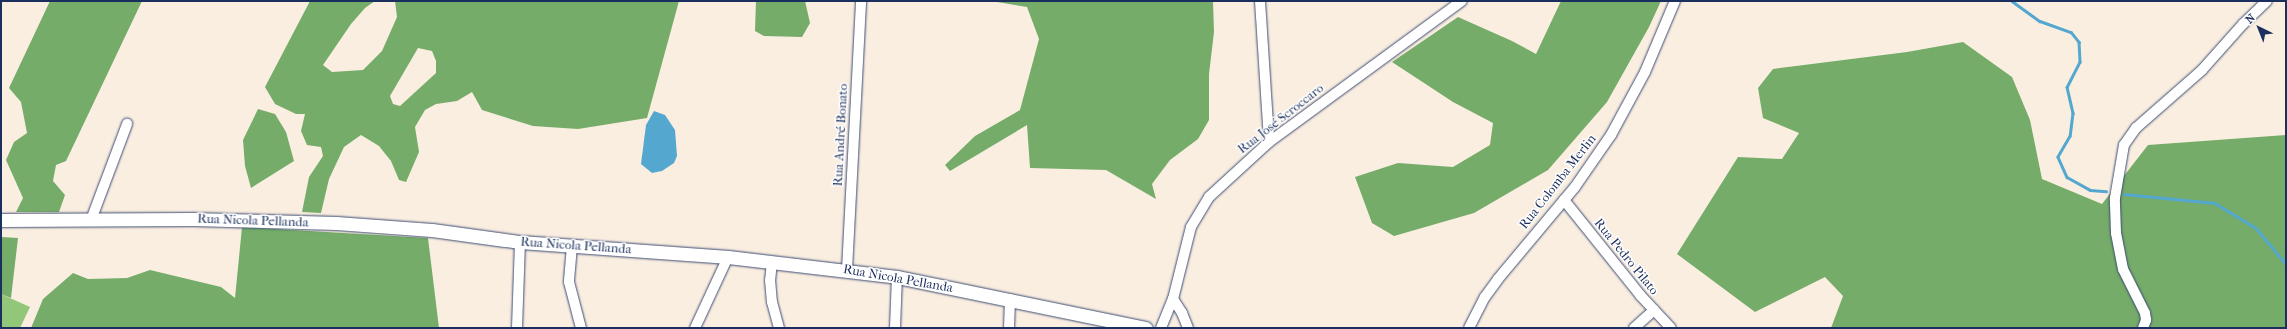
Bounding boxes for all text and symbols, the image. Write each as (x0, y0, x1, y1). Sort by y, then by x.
north arrow (2239, 8, 2279, 48)
text: N (2243, 11, 2258, 26)
street label: Rua José Scroccaro (1235, 81, 1327, 157)
street label: Rua André Bonato (831, 83, 851, 187)
street label: Rua Colomba Merlin (1516, 132, 1600, 232)
street label: Rua Nicola Pellanda (197, 211, 309, 231)
street label: Rua Pedro Pilato (1590, 216, 1662, 298)
street label: Rua Nicola Pellanda (520, 234, 632, 258)
street label: Rua Nicola Pellanda (842, 262, 954, 296)

